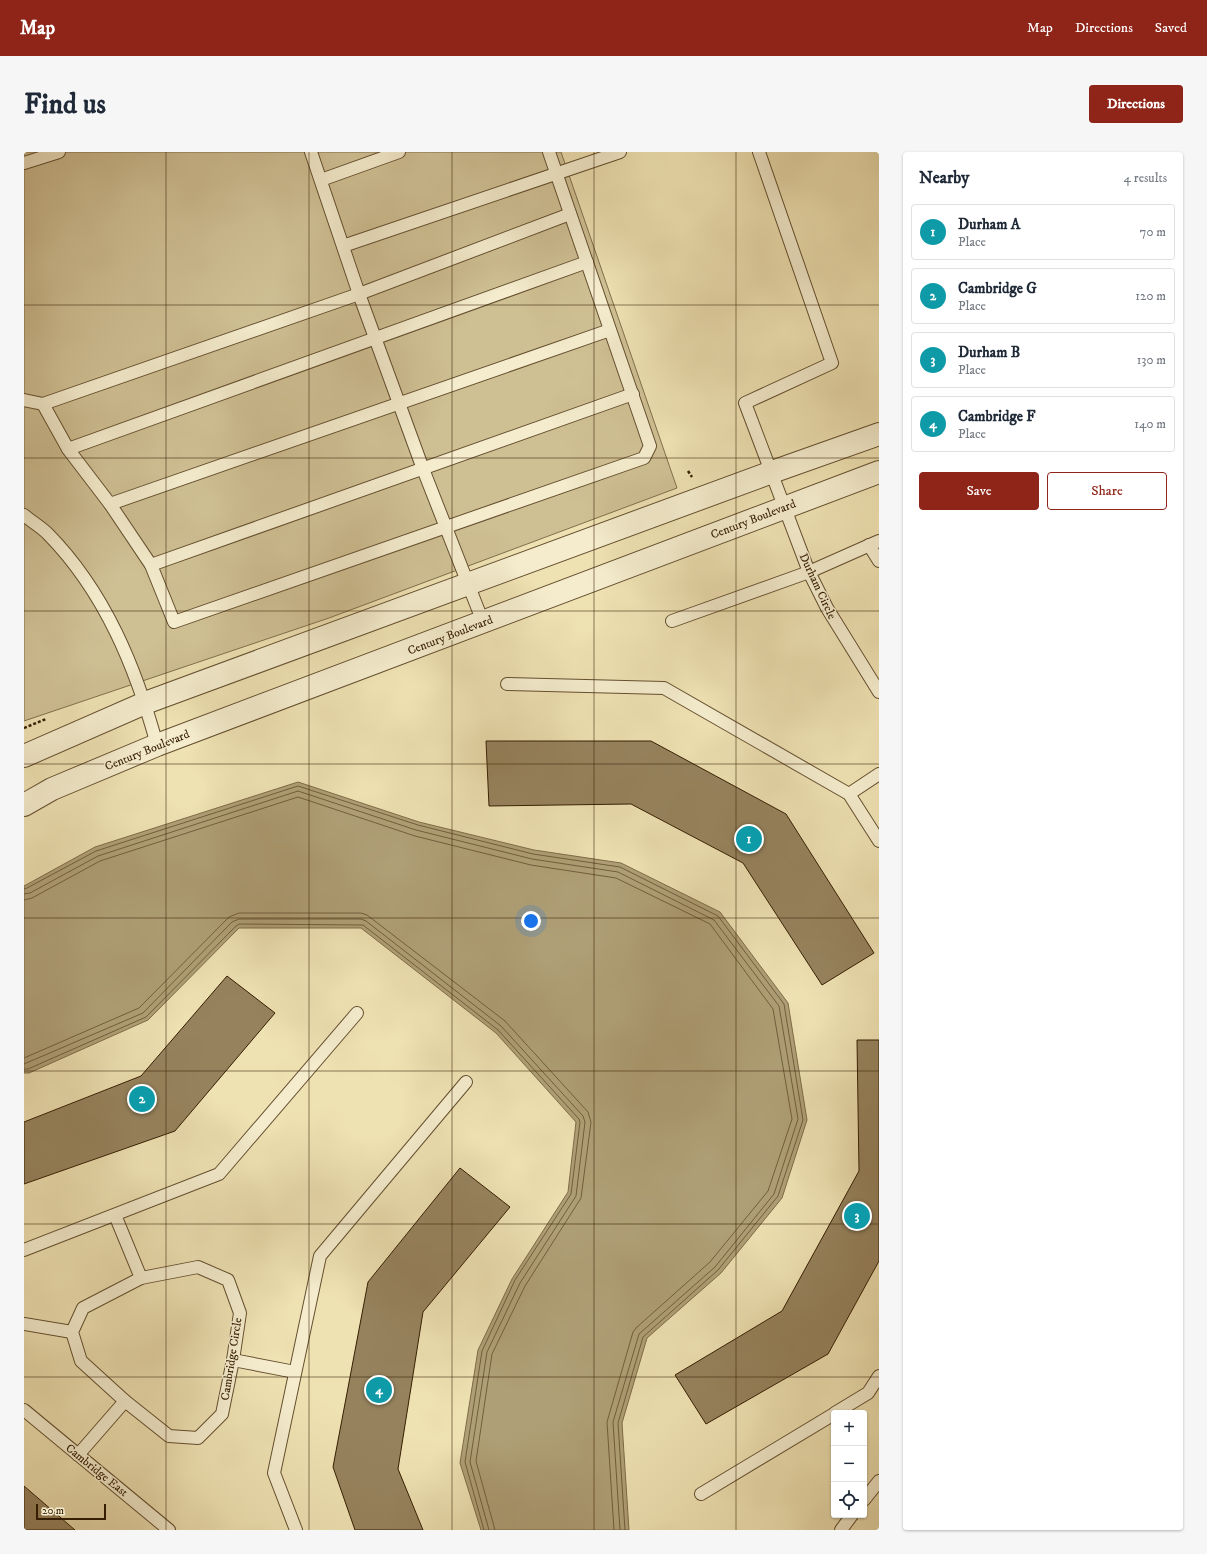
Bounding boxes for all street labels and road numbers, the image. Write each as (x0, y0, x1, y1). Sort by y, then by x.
street label: Century Boulevard (708, 496, 798, 543)
street label: Durham Circle (796, 551, 839, 622)
street label: Century Boulevard (405, 612, 495, 659)
street label: Century Boulevard (103, 727, 192, 774)
street label: Cambridge Circle (218, 1317, 245, 1402)
street label: Cambridge East (62, 1441, 131, 1500)

